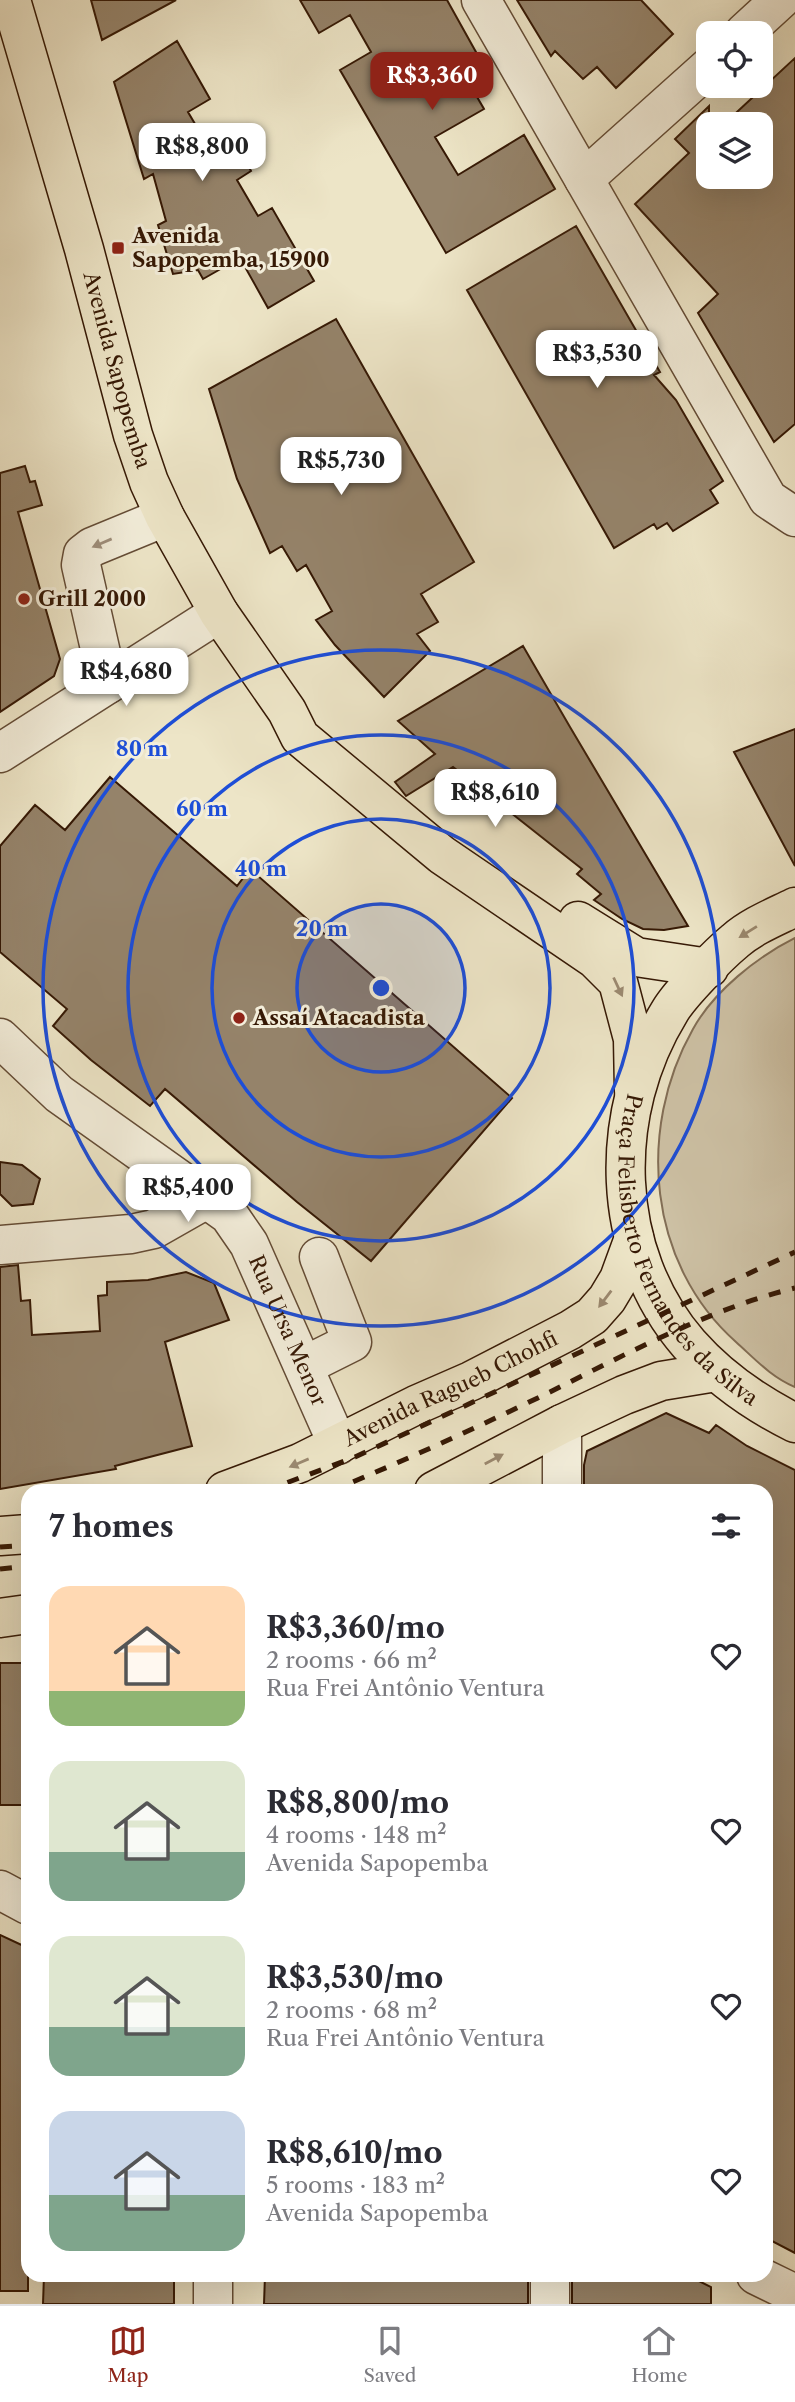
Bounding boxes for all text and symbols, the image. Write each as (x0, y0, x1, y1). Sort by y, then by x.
map controls (696, 21, 773, 189)
button: locate (696, 21, 773, 98)
pin: R$3,360 (367, 52, 497, 112)
text: R$3,360 (386, 61, 478, 89)
button: layers (696, 112, 773, 189)
pin: R$8,800 (137, 124, 267, 183)
text: R$8,800 (155, 132, 249, 160)
place label: Avenida Sapopemba, 15900 (131, 223, 330, 272)
marker: Avenida Sapopemba, 15900 (110, 240, 126, 256)
street label: Avenida Sapopemba (78, 268, 157, 473)
pin: R$3,530 (532, 330, 662, 390)
text: R$3,530 (552, 339, 642, 367)
pin: R$5,730 (276, 438, 406, 497)
text: R$5,730 (297, 446, 385, 474)
one-way arrow (91, 537, 112, 548)
place label: Grill 2000 (38, 586, 146, 611)
marker: Grill 2000 (16, 591, 32, 607)
pin: R$4,680 (61, 648, 191, 708)
text: R$4,680 (79, 657, 173, 685)
text: 80 m (116, 736, 168, 761)
pin: R$8,610 (430, 770, 560, 829)
text: R$8,610 (450, 778, 540, 806)
text: 60 m (176, 796, 228, 821)
text: 40 m (235, 856, 287, 881)
text: 20 m (296, 916, 348, 941)
one-way arrow (739, 925, 757, 939)
centre of rings (369, 976, 393, 1000)
one-way arrow (612, 977, 624, 998)
place label: Assaí Atacadista (252, 1005, 426, 1030)
marker: Assaí Atacadista (231, 1010, 247, 1026)
street label: Praça Felisberto Fernandes da Silva (613, 1091, 763, 1411)
pin: R$5,400 (123, 1164, 253, 1224)
text: R$5,400 (142, 1173, 234, 1201)
street label: Rua Ursa Menor (244, 1251, 332, 1410)
one-way arrow (599, 1290, 613, 1308)
street label: Avenida Ragueb Chohfi (339, 1326, 562, 1452)
one-way arrow (485, 1454, 505, 1466)
one-way arrow (288, 1458, 309, 1469)
icon: filters (707, 1507, 745, 1545)
text: 7 homes (49, 1508, 174, 1545)
text: R$3,360/mo (266, 1609, 445, 1646)
icon: home (105, 1614, 189, 1698)
icon: heart (707, 1637, 745, 1675)
text: 2 rooms · 66 m² (266, 1646, 437, 1674)
text: Rua Frei Antônio Ventura (266, 1674, 545, 1702)
text: R$8,800/mo (266, 1784, 449, 1821)
icon: home (105, 1789, 189, 1873)
icon: heart (707, 1812, 745, 1850)
text: 4 rooms · 148 m² (266, 1821, 447, 1849)
text: Avenida Sapopemba (266, 1849, 488, 1877)
text: R$3,530/mo (266, 1959, 443, 1996)
icon: home (105, 1964, 189, 2048)
icon: heart (707, 1987, 745, 2025)
text: 2 rooms · 68 m² (266, 1996, 437, 2024)
text: Rua Frei Antônio Ventura (266, 2024, 545, 2052)
text: R$8,610/mo (266, 2134, 443, 2171)
icon: home (105, 2139, 189, 2223)
icon: heart (707, 2162, 745, 2200)
text: 5 rooms · 183 m² (266, 2171, 445, 2199)
text: Avenida Sapopemba (266, 2199, 488, 2227)
tab: Map (108, 2322, 148, 2387)
tab: Saved (364, 2322, 416, 2387)
tab: Home (632, 2322, 687, 2387)

